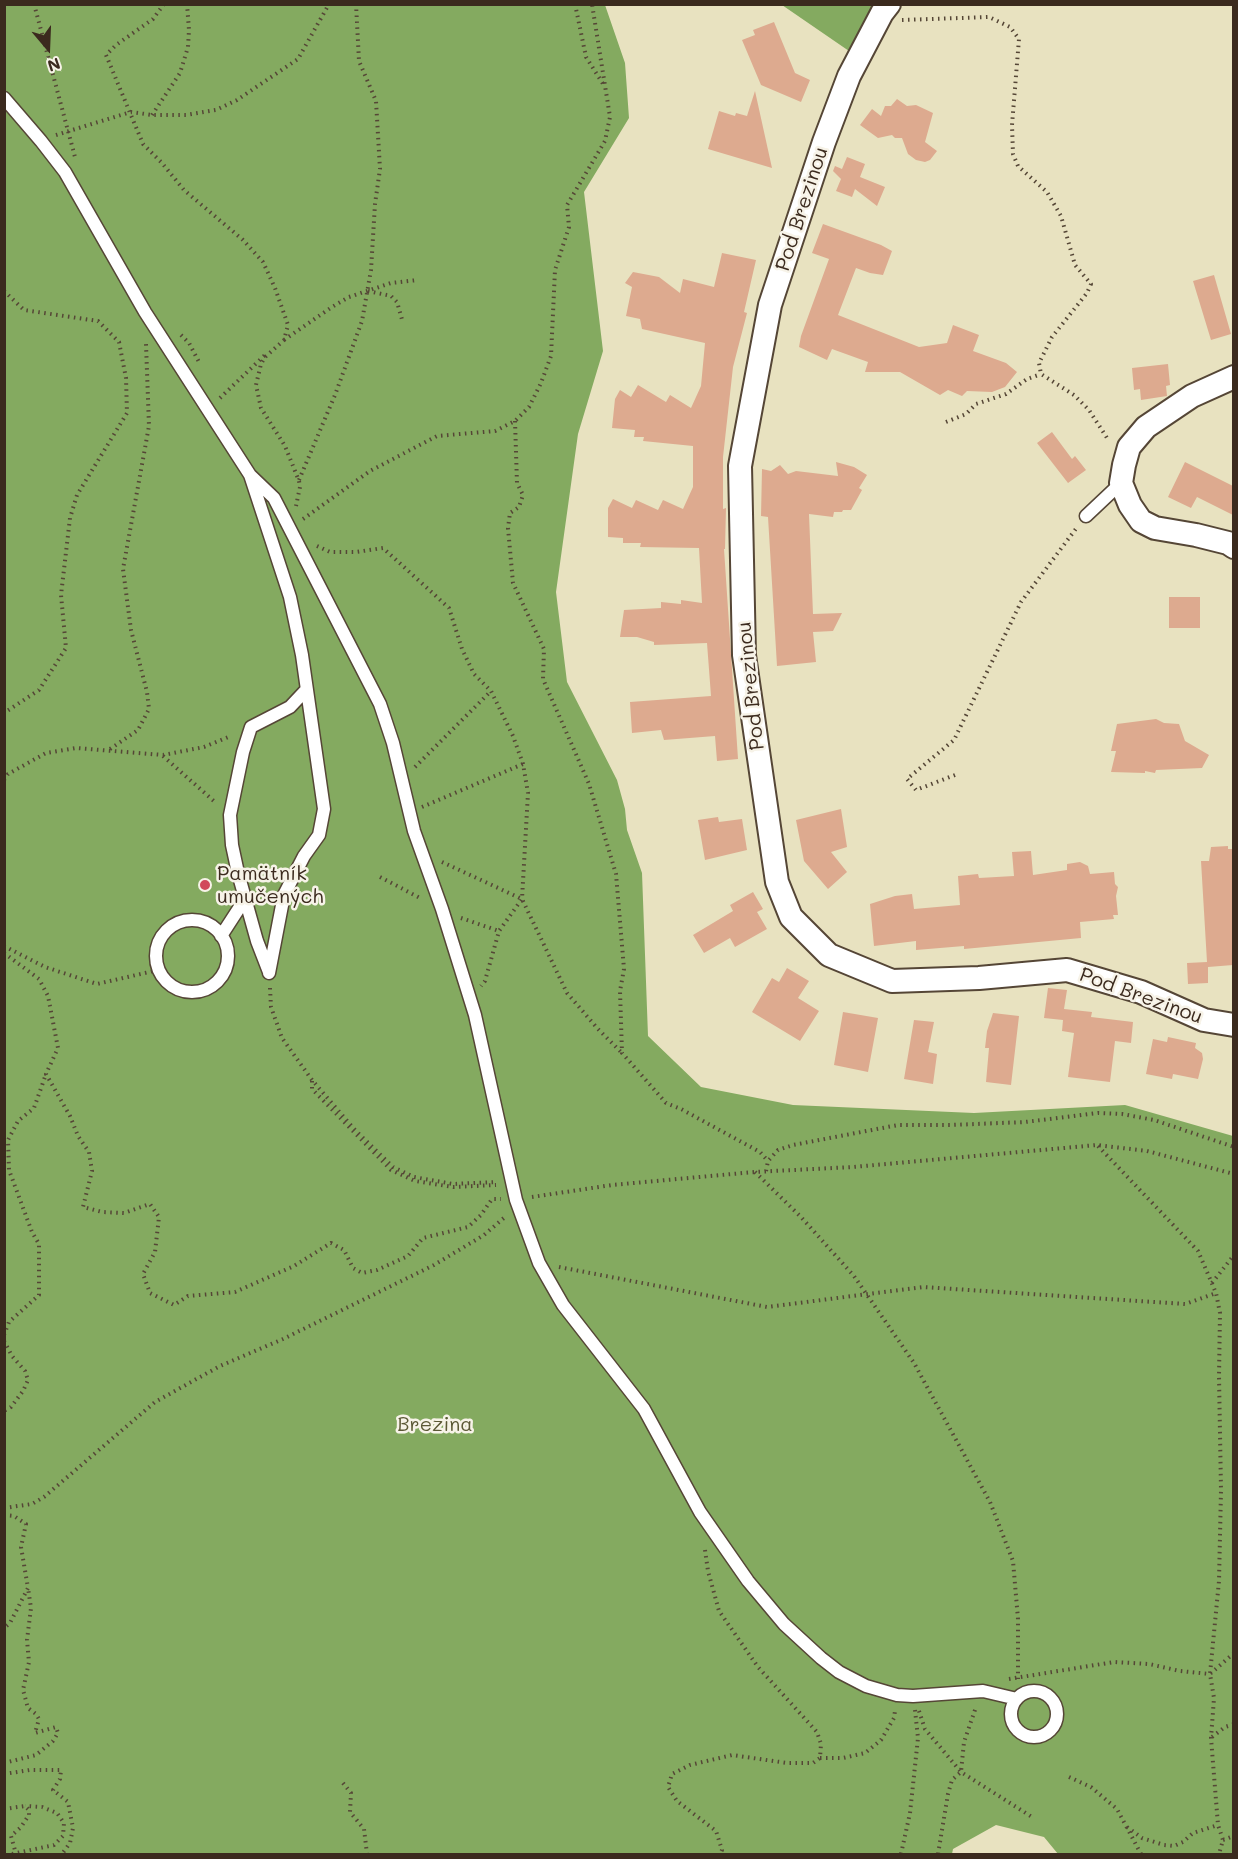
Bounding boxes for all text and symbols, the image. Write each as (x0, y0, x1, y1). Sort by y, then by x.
north arrow (18, 18, 78, 78)
text: N (45, 54, 63, 77)
street label: Pod Brezinou (771, 144, 833, 274)
street label: Pod Brezinou (732, 621, 770, 751)
place label: Pamätník umučených (217, 862, 324, 909)
marker: Pamätník umučených (198, 878, 212, 892)
street label: Pod Brezinou (1076, 963, 1206, 1029)
park label: Brezina (397, 1413, 473, 1437)

